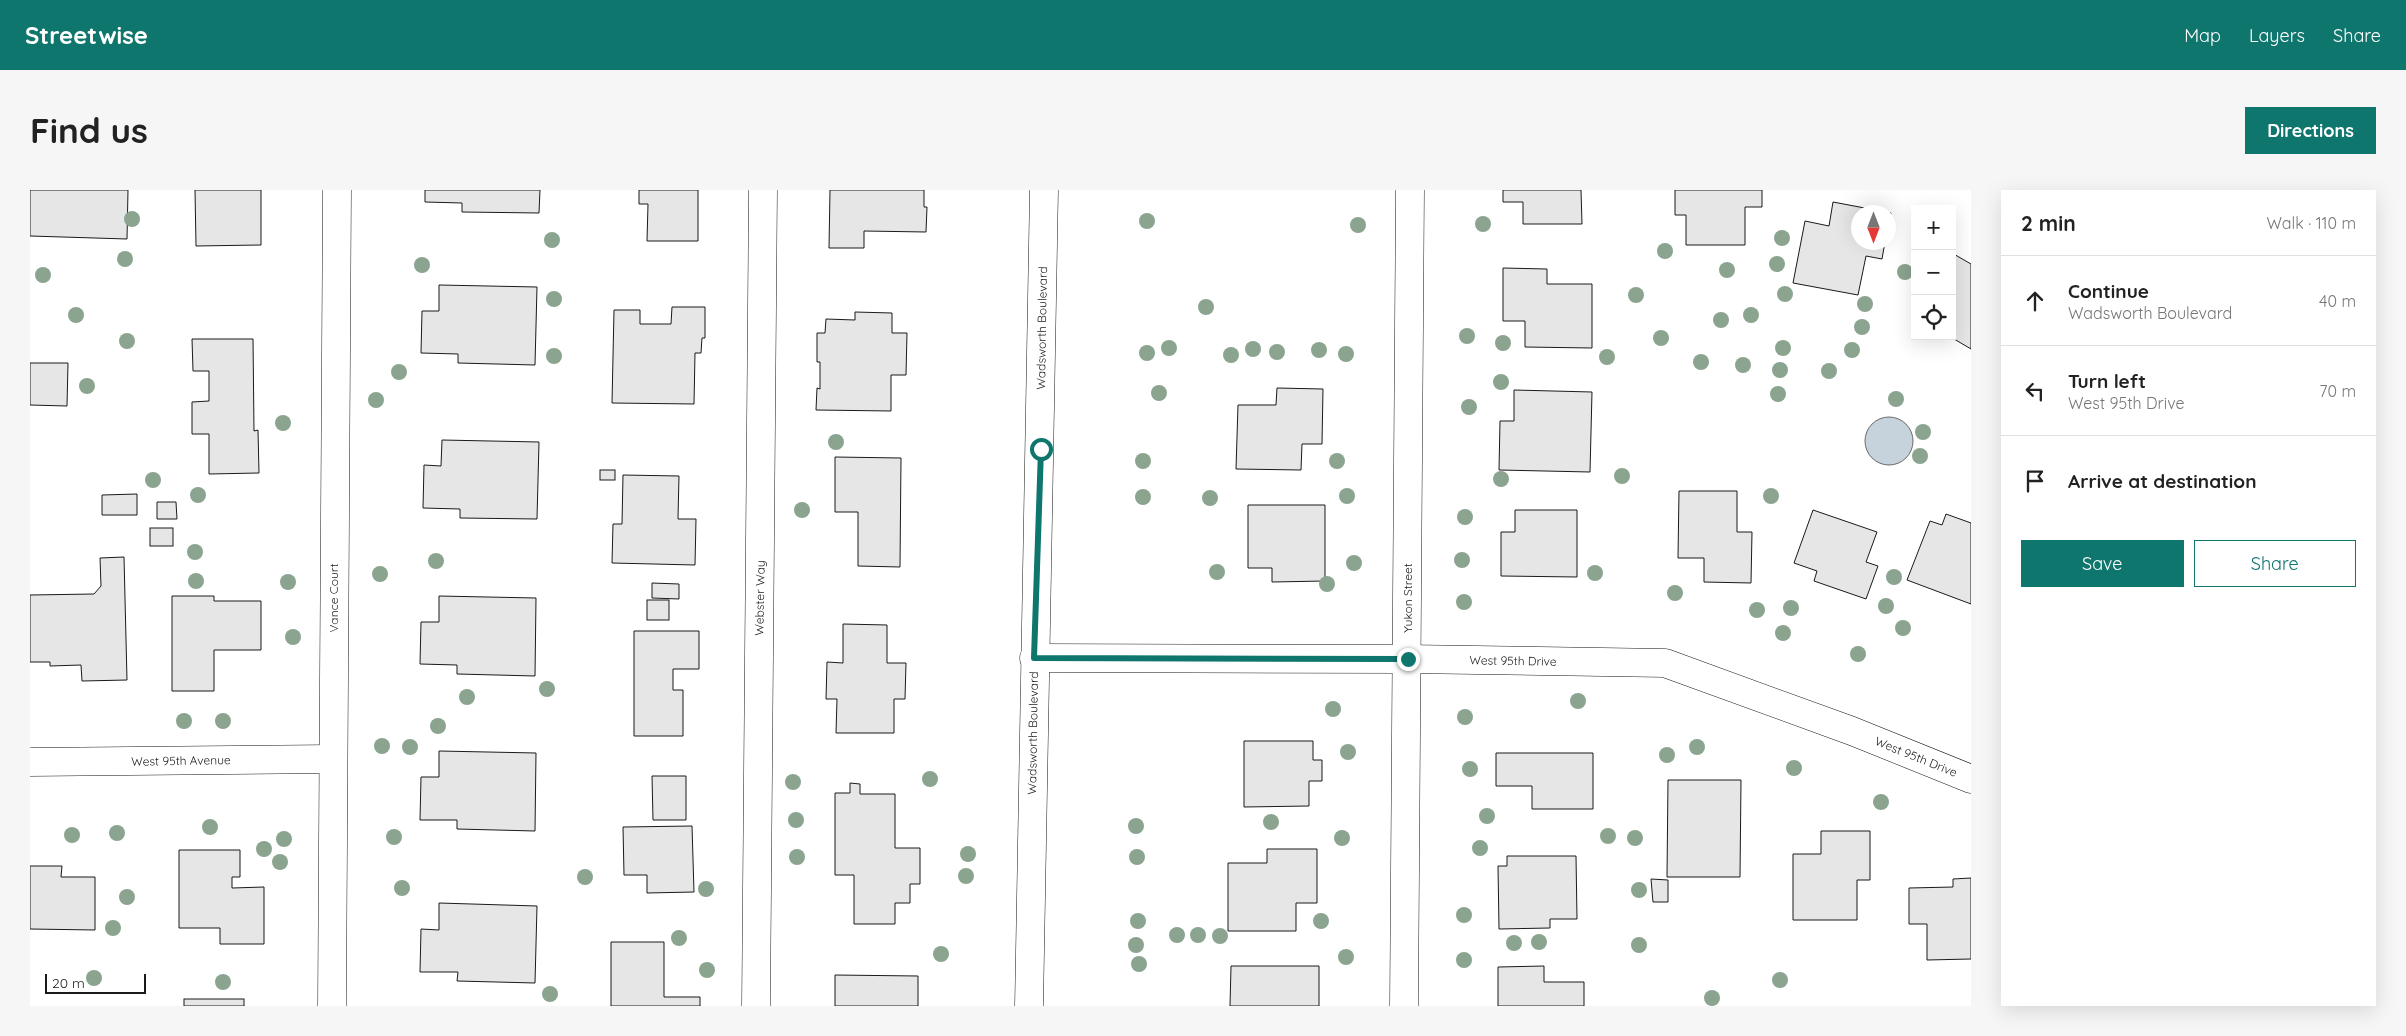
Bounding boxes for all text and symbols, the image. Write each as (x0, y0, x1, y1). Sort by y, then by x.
text: Streetwise (25, 20, 148, 50)
text: Map (2184, 24, 2221, 47)
text: Layers (2249, 24, 2305, 47)
text: Share (2333, 24, 2381, 47)
button: Directions (2245, 107, 2376, 154)
text: Find us (30, 108, 148, 152)
north arrow (1851, 205, 1896, 250)
map controls (1911, 205, 1956, 340)
button: + (1911, 205, 1956, 250)
text: 2 min (2021, 210, 2076, 236)
text: Walk · 110 m (2267, 213, 2356, 233)
button: − (1911, 250, 1956, 295)
street label: Wadsworth Boulevard (1033, 266, 1050, 390)
text: Continue (2068, 279, 2149, 303)
icon: ahead (2021, 287, 2049, 315)
text: 40 m (2319, 291, 2356, 311)
button: locate (1911, 295, 1956, 340)
text: Wadsworth Boulevard (2068, 303, 2232, 323)
text: Turn left (2068, 369, 2146, 393)
icon: left (2021, 377, 2049, 405)
text: 70 m (2319, 381, 2356, 401)
text: West 95th Drive (2068, 393, 2185, 413)
route start (1030, 438, 1053, 461)
icon: arrive (2021, 467, 2049, 495)
text: Arrive at destination (2068, 469, 2257, 493)
button: Save (2021, 540, 2184, 587)
button: Share (2194, 540, 2356, 587)
street label: Webster Way (751, 560, 768, 636)
street label: Yukon Street (1400, 563, 1415, 633)
street label: Vance Court (326, 564, 341, 632)
route end (1397, 648, 1420, 671)
street label: West 95th Drive (1469, 652, 1557, 669)
street label: Wadsworth Boulevard (1024, 671, 1041, 795)
street label: West 95th Drive (1873, 733, 1960, 780)
street label: West 95th Avenue (131, 752, 231, 769)
scale bar (45, 971, 146, 994)
text: 20 m (52, 974, 85, 992)

